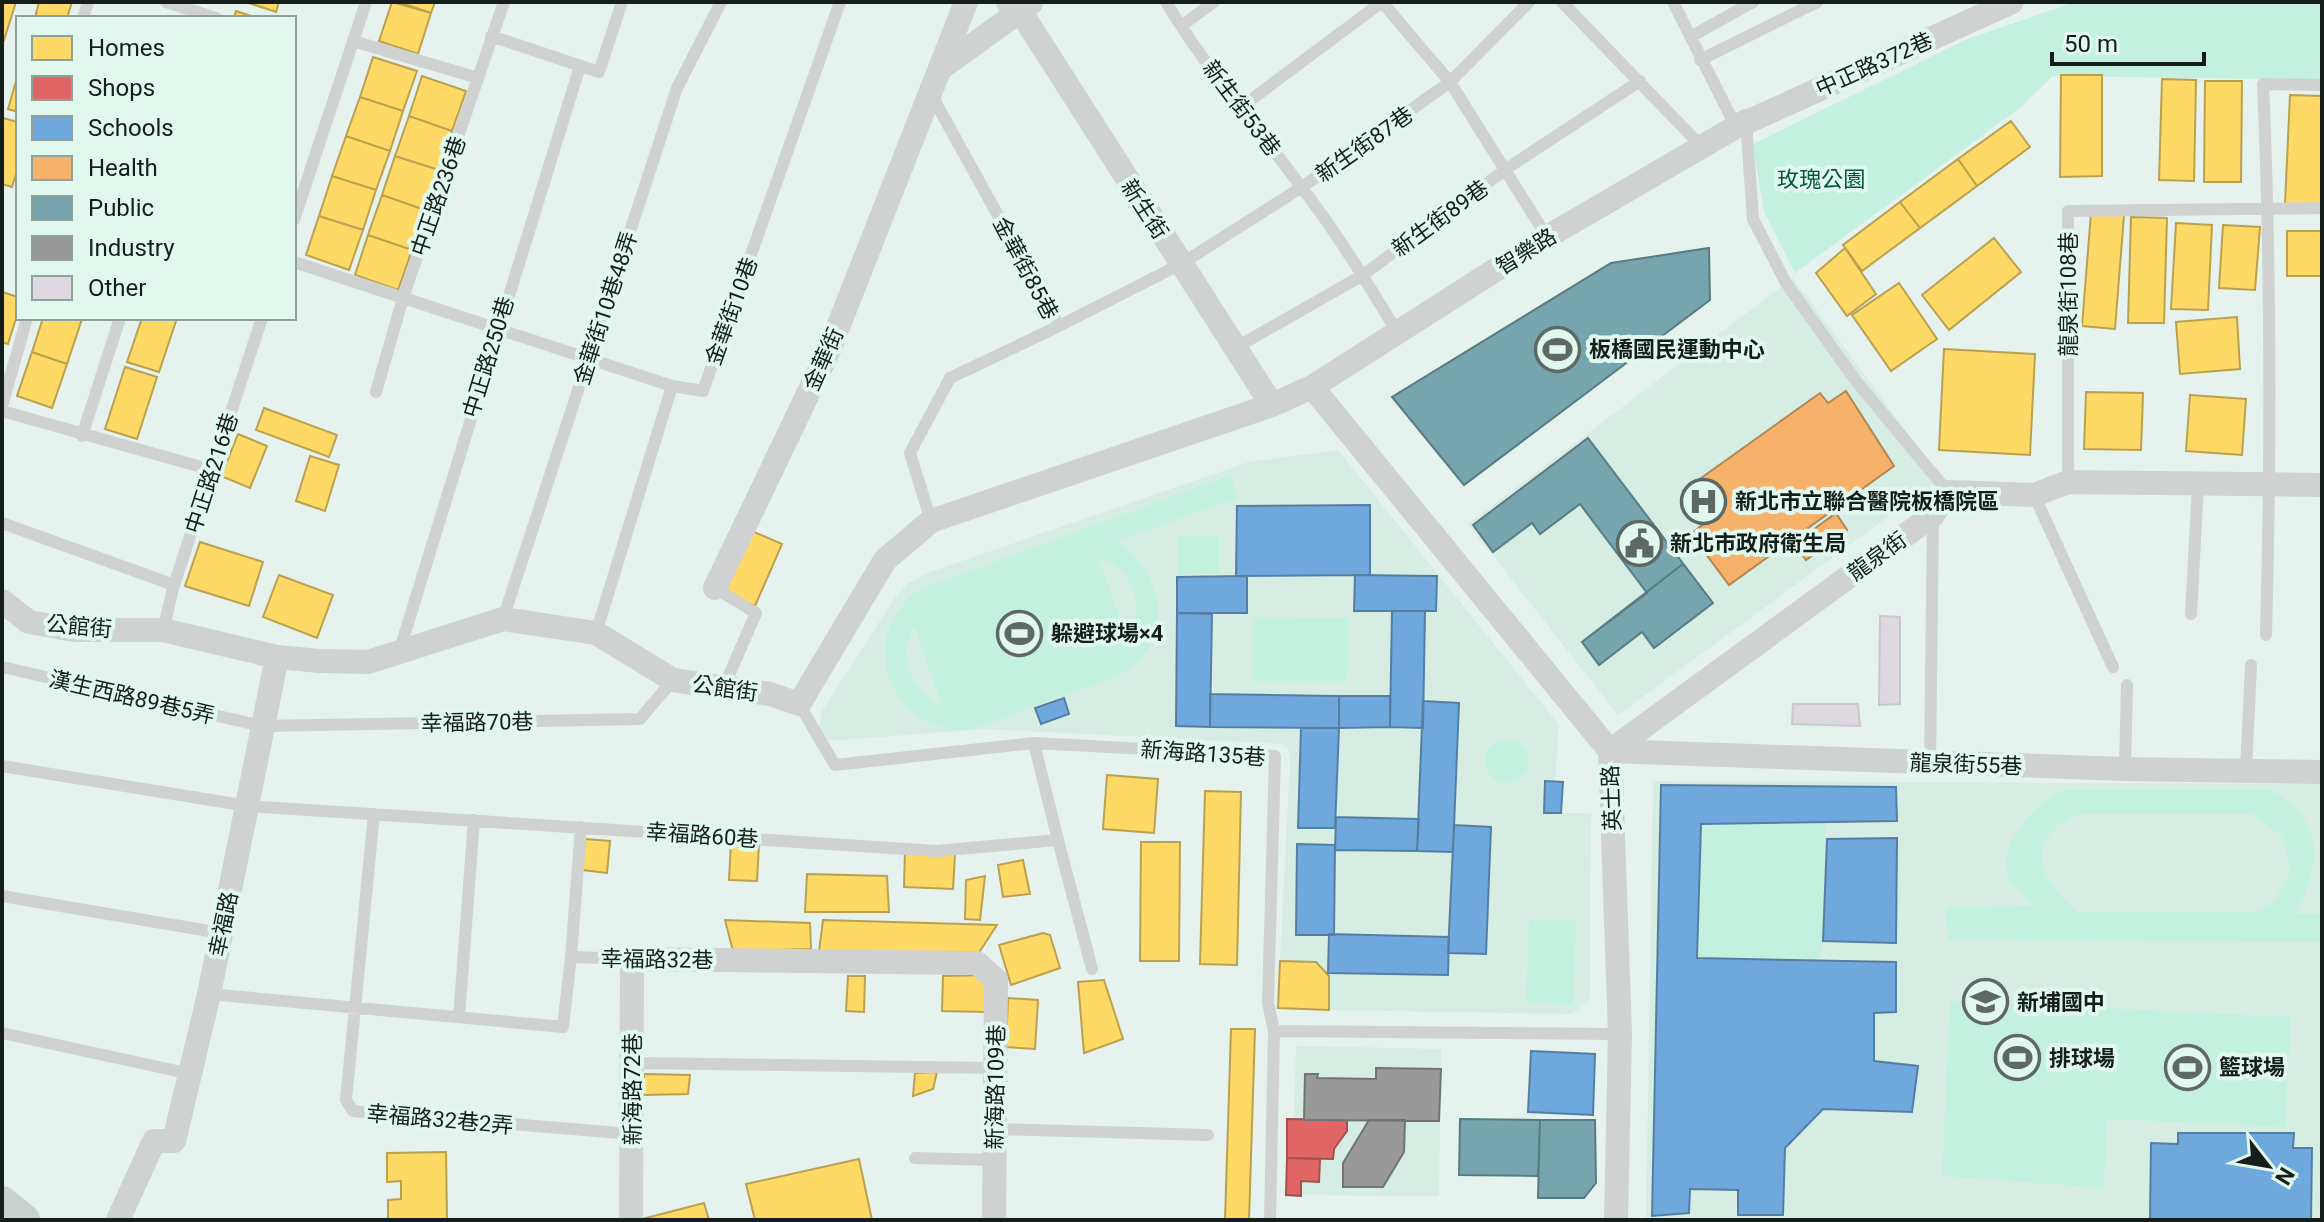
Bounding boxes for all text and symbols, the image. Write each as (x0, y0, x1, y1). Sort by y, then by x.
legend (16, 16, 296, 320)
scale bar (2052, 16, 2204, 66)
street label: 中正路372巷 (1812, 28, 1936, 101)
text: 50 m (2064, 30, 2118, 58)
text: Homes (88, 34, 165, 62)
street label: 新生街53巷 (1198, 56, 1286, 161)
text: Shops (88, 74, 155, 102)
street label: 新生街87巷 (1311, 102, 1418, 187)
text: Schools (88, 114, 174, 142)
street label: 中正路236巷 (406, 133, 471, 259)
text: Health (88, 154, 158, 182)
park label: 玫瑰公園 (1777, 167, 1865, 192)
street label: 新生街 (1116, 175, 1173, 244)
street label: 新生街89巷 (1387, 175, 1493, 262)
text: Public (88, 194, 154, 222)
street label: 金華街85巷 (988, 213, 1063, 324)
street label: 智樂路 (1492, 223, 1561, 280)
street label: 金華街10巷48弄 (569, 228, 642, 388)
street label: 龍泉街108巷 (2056, 231, 2081, 357)
text: Industry (88, 234, 175, 262)
street label: 金華街10巷 (700, 254, 762, 368)
text: Other (88, 274, 146, 302)
street label: 中正路250巷 (458, 294, 519, 421)
street label: 金華街 (799, 324, 848, 394)
sports icon: 板橋國民運動中心 (1534, 325, 1582, 373)
place label: 板橋國民運動中心 (1589, 337, 1765, 362)
street label: 中正路216巷 (180, 410, 243, 537)
hospital icon: 新北市立聯合醫院板橋院區 (1680, 477, 1728, 525)
place label: 新北市立聯合醫院板橋院區 (1735, 489, 1999, 514)
public building icon: 新北市政府衛生局 (1615, 519, 1663, 567)
street label: 龍泉街 (1843, 527, 1911, 586)
place label: 新北市政府衛生局 (1670, 531, 1846, 556)
sports icon: 躲避球場×4 (996, 609, 1044, 657)
street label: 公館街 (45, 611, 113, 642)
place label: 躲避球場×4 (1051, 621, 1164, 646)
street label: 漢生西路89巷5弄 (47, 666, 217, 729)
street label: 公館街 (691, 672, 759, 705)
street label: 幸福路70巷 (420, 709, 534, 736)
street label: 新海路135巷 (1140, 737, 1266, 770)
street label: 龍泉街55巷 (1909, 750, 2023, 779)
street label: 英士路 (1598, 765, 1625, 831)
street label: 幸福路60巷 (645, 819, 759, 852)
street label: 幸福路 (204, 889, 243, 959)
street label: 幸福路32巷 (600, 946, 714, 973)
school or university icon: 新埔國中 (1962, 978, 2010, 1026)
place label: 新埔國中 (2017, 990, 2105, 1015)
street label: 新海路109巷 (982, 1024, 1009, 1150)
street label: 新海路72巷 (620, 1033, 645, 1145)
sports icon: 排球場 (1994, 1034, 2042, 1082)
sports icon: 籃球場 (2164, 1043, 2212, 1091)
place label: 排球場 (2049, 1046, 2115, 1071)
place label: 籃球場 (2219, 1055, 2285, 1080)
street label: 幸福路32巷2弄 (366, 1101, 514, 1138)
north arrow (2228, 1126, 2308, 1206)
text: N (2270, 1163, 2299, 1189)

